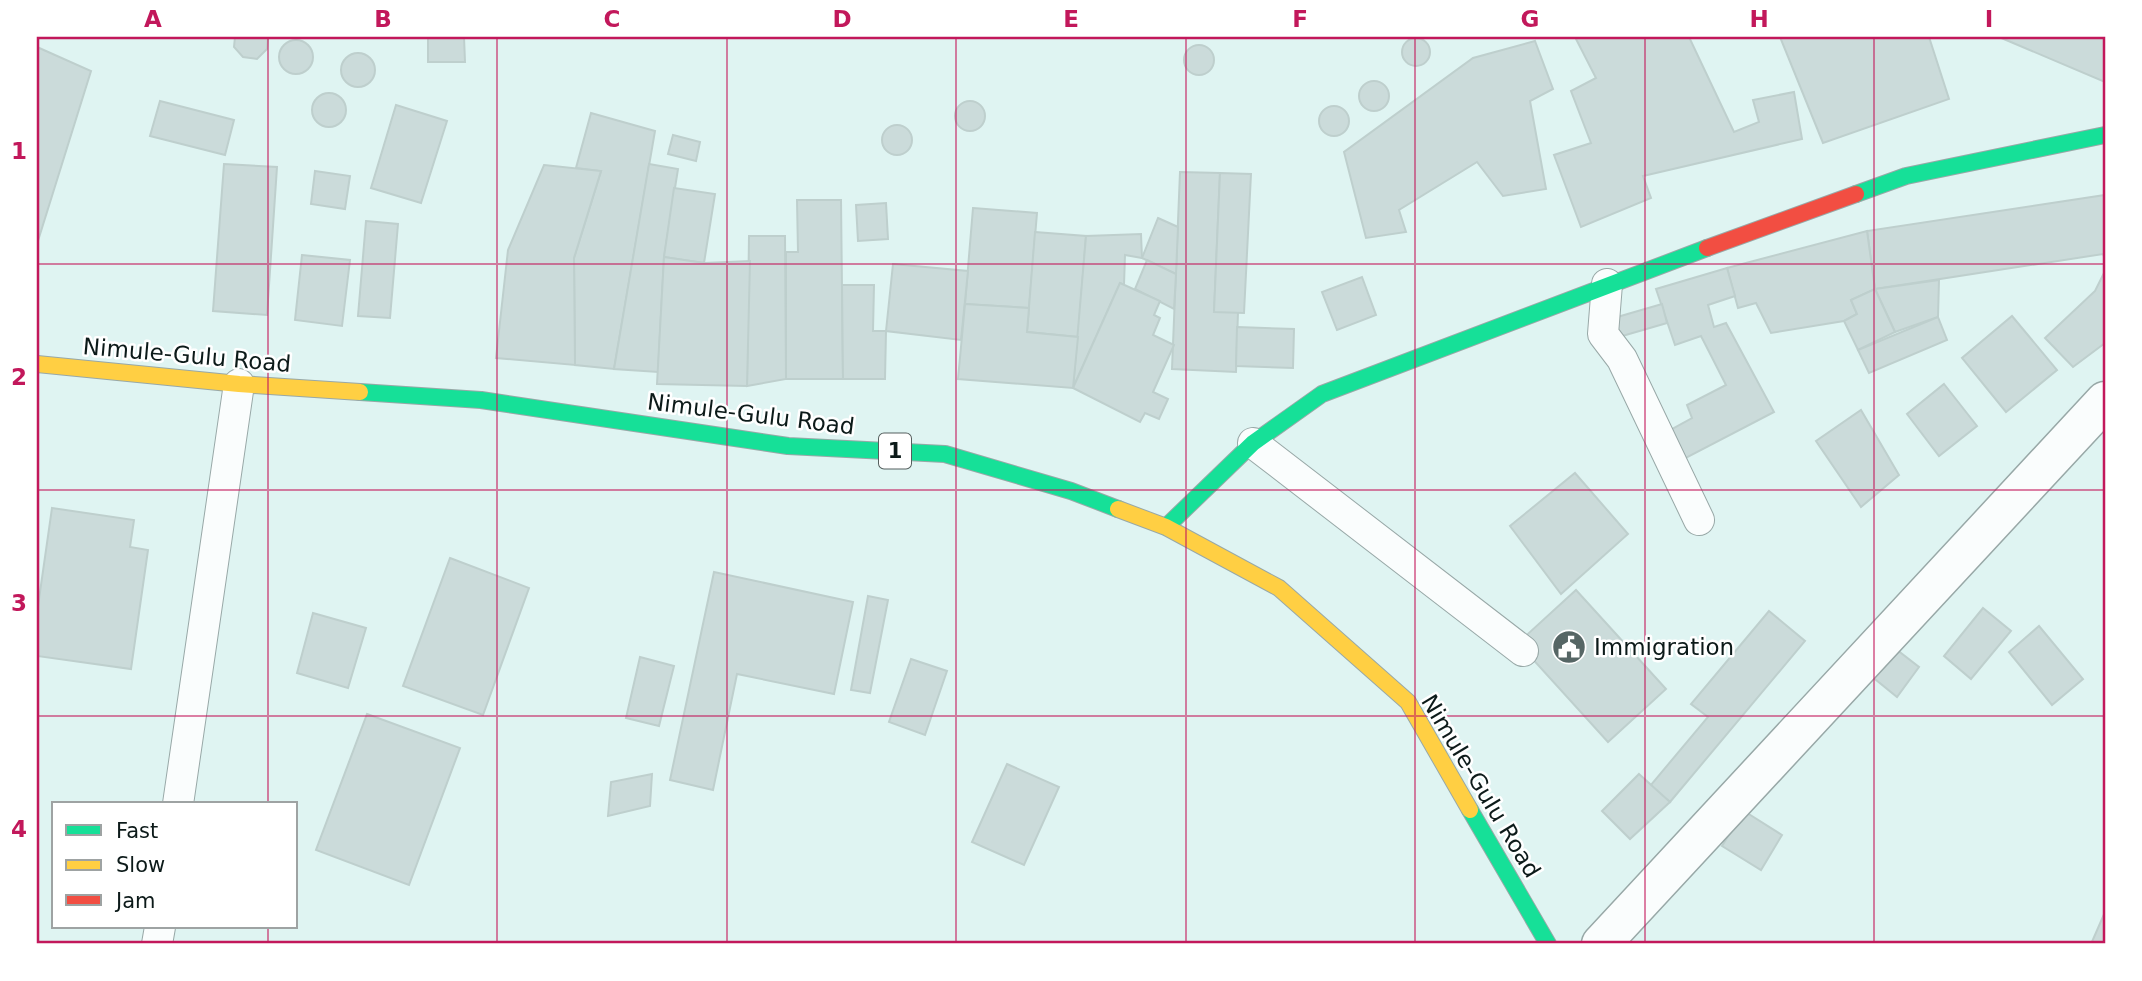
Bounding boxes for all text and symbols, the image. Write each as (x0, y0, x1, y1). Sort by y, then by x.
text: A (144, 6, 162, 32)
text: B (374, 6, 392, 32)
text: C (604, 6, 620, 32)
text: D (832, 6, 852, 32)
text: E (1063, 6, 1079, 32)
text: F (1292, 6, 1308, 32)
text: G (1521, 6, 1539, 32)
text: H (1749, 6, 1769, 32)
text: I (1985, 6, 1993, 32)
text: 1 (11, 138, 27, 164)
street label: Nimule-Gulu Road (82, 333, 292, 377)
text: 2 (11, 364, 27, 390)
street label: Nimule-Gulu Road (646, 388, 856, 440)
road number: 1 (879, 434, 911, 468)
text: 3 (11, 590, 27, 616)
public building icon: Immigration (1550, 628, 1588, 666)
place label: Immigration (1594, 634, 1734, 660)
street label: Nimule-Gulu Road (1416, 690, 1546, 882)
legend (52, 802, 298, 928)
text: 4 (11, 816, 27, 842)
text: Fast (116, 819, 158, 843)
text: Slow (116, 853, 165, 877)
text: Jam (114, 889, 156, 913)

